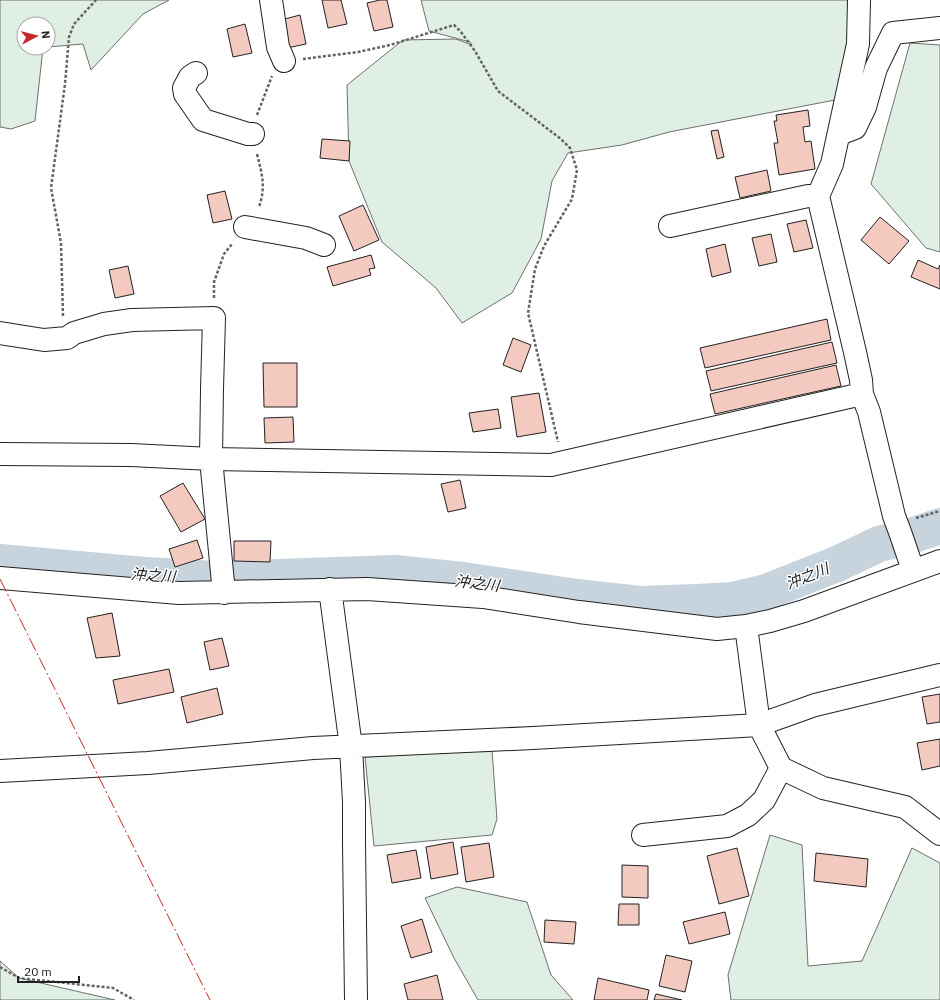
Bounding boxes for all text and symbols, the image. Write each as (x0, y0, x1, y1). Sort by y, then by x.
north arrow (16, 16, 56, 56)
text: N (38, 30, 53, 40)
water label: 沖之川 (783, 558, 833, 593)
water label: 沖之川 (130, 564, 178, 586)
water label: 沖之川 (454, 571, 502, 595)
scale bar (18, 958, 79, 984)
text: 20 m (24, 964, 52, 979)

